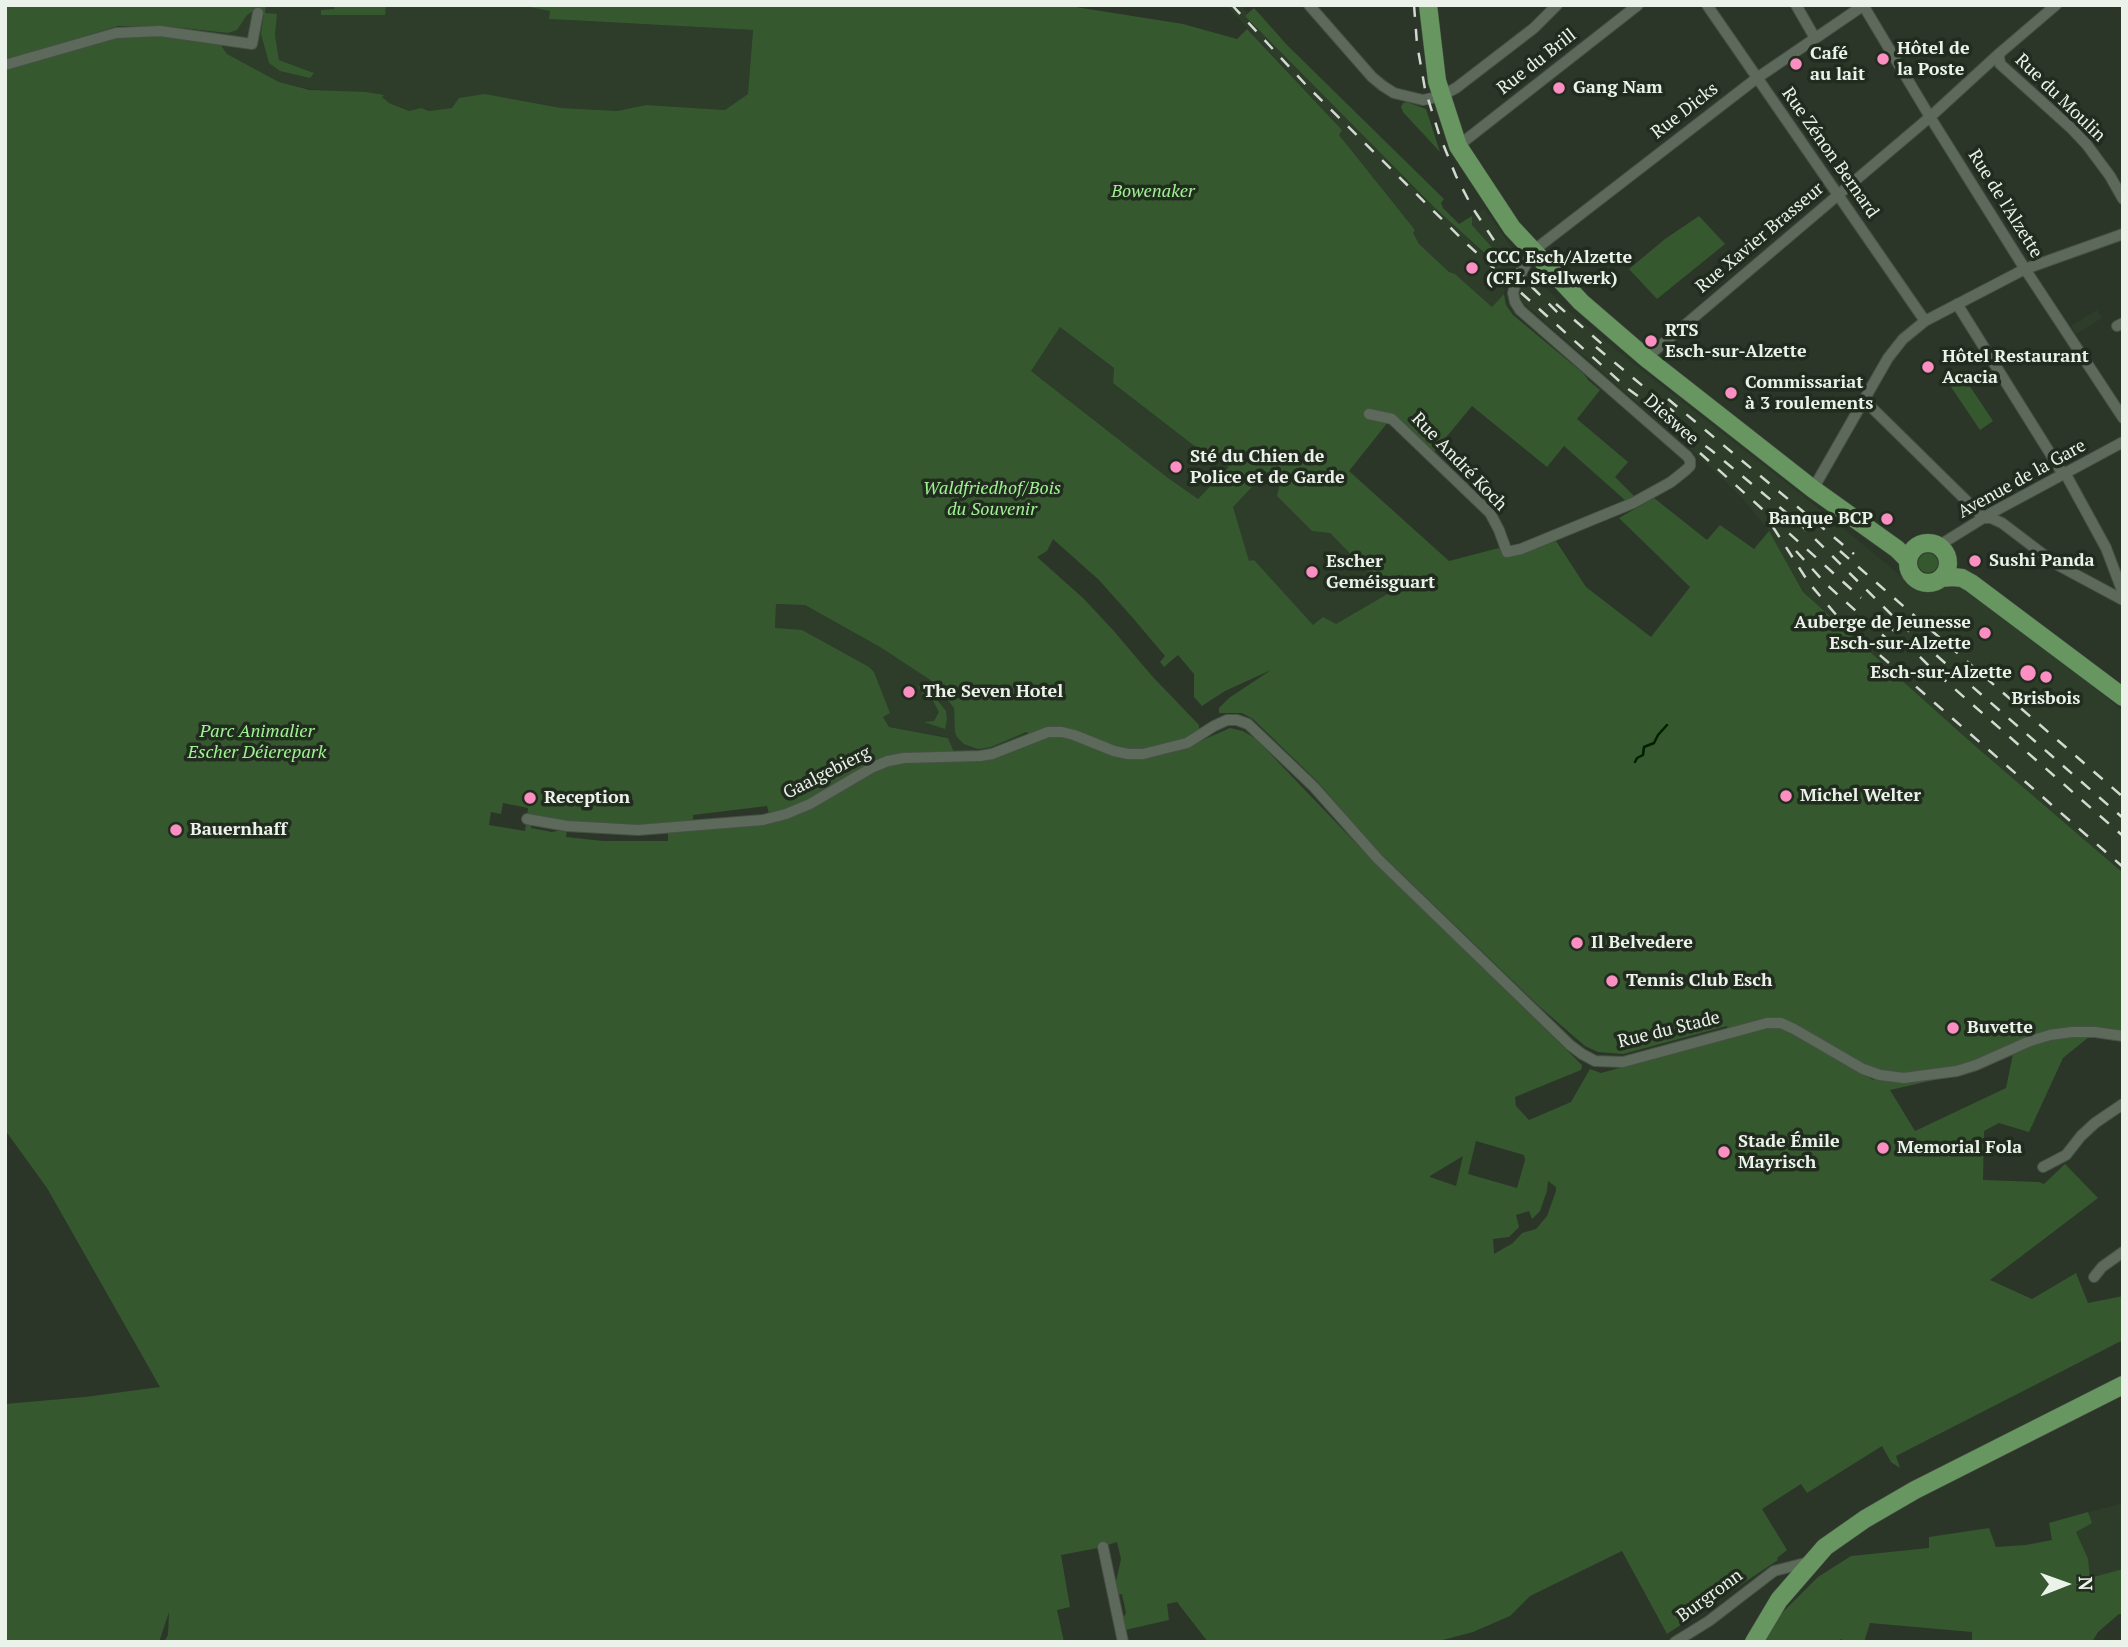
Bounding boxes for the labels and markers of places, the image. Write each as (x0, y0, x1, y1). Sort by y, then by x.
place label: Hôtel de la Poste (1897, 38, 1970, 80)
place label: Café au lait (1810, 43, 1865, 86)
marker: Hôtel de la Poste (1875, 51, 1891, 67)
marker: Café au lait (1788, 56, 1804, 72)
place label: Gang Nam (1573, 77, 1663, 99)
marker: Gang Nam (1551, 80, 1567, 96)
place label: CCC Esch/Alzette (CFL Stellwerk) (1486, 247, 1632, 290)
marker: CCC Esch/Alzette (CFL Stellwerk) (1464, 260, 1480, 276)
place label: RTS Esch-sur-Alzette (1665, 320, 1807, 362)
marker: RTS Esch-sur-Alzette (1643, 333, 1659, 349)
place label: Hôtel Restaurant Acacia (1942, 346, 2089, 388)
marker: Hôtel Restaurant Acacia (1920, 359, 1936, 375)
place label: Commissariat à 3 roulements (1745, 372, 1873, 414)
marker: Commissariat à 3 roulements (1723, 385, 1739, 401)
place label: Sté du Chien de Police et de Garde (1190, 446, 1345, 489)
marker: Sté du Chien de Police et de Garde (1168, 459, 1184, 475)
place label: Banque BCP (1768, 508, 1873, 530)
marker: Banque BCP (1879, 511, 1895, 527)
place label: Sushi Panda (1989, 550, 2095, 572)
place label: Escher Geméisguart (1326, 551, 1435, 594)
marker: Sushi Panda (1967, 553, 1983, 569)
marker: Escher Geméisguart (1304, 564, 1320, 580)
place label: Auberge de Jeunesse Esch-sur-Alzette (1794, 612, 1971, 654)
marker: Auberge de Jeunesse Esch-sur-Alzette (1977, 625, 1993, 641)
place label: Esch-sur-Alzette (1870, 662, 2012, 684)
marker: Esch-sur-Alzette (2018, 663, 2038, 683)
marker: Brisbois (2038, 669, 2054, 685)
place label: The Seven Hotel (923, 681, 1063, 703)
marker: The Seven Hotel (901, 684, 917, 700)
place label: Brisbois (2012, 688, 2080, 710)
place label: Michel Welter (1800, 785, 1921, 807)
place label: Reception (544, 787, 630, 809)
marker: Michel Welter (1778, 788, 1794, 804)
marker: Reception (522, 790, 538, 806)
place label: Bauernhaff (190, 819, 287, 841)
marker: Bauernhaff (168, 822, 184, 838)
place label: Il Belvedere (1591, 932, 1693, 954)
marker: Il Belvedere (1569, 935, 1585, 951)
place label: Tennis Club Esch (1626, 970, 1772, 992)
marker: Tennis Club Esch (1604, 973, 1620, 989)
place label: Buvette (1967, 1017, 2033, 1039)
marker: Buvette (1945, 1020, 1961, 1036)
place label: Stade Émile Mayrisch (1738, 1131, 1840, 1174)
place label: Memorial Fola (1897, 1137, 2022, 1159)
marker: Memorial Fola (1875, 1140, 1891, 1156)
marker: Stade Émile Mayrisch (1716, 1144, 1732, 1160)

